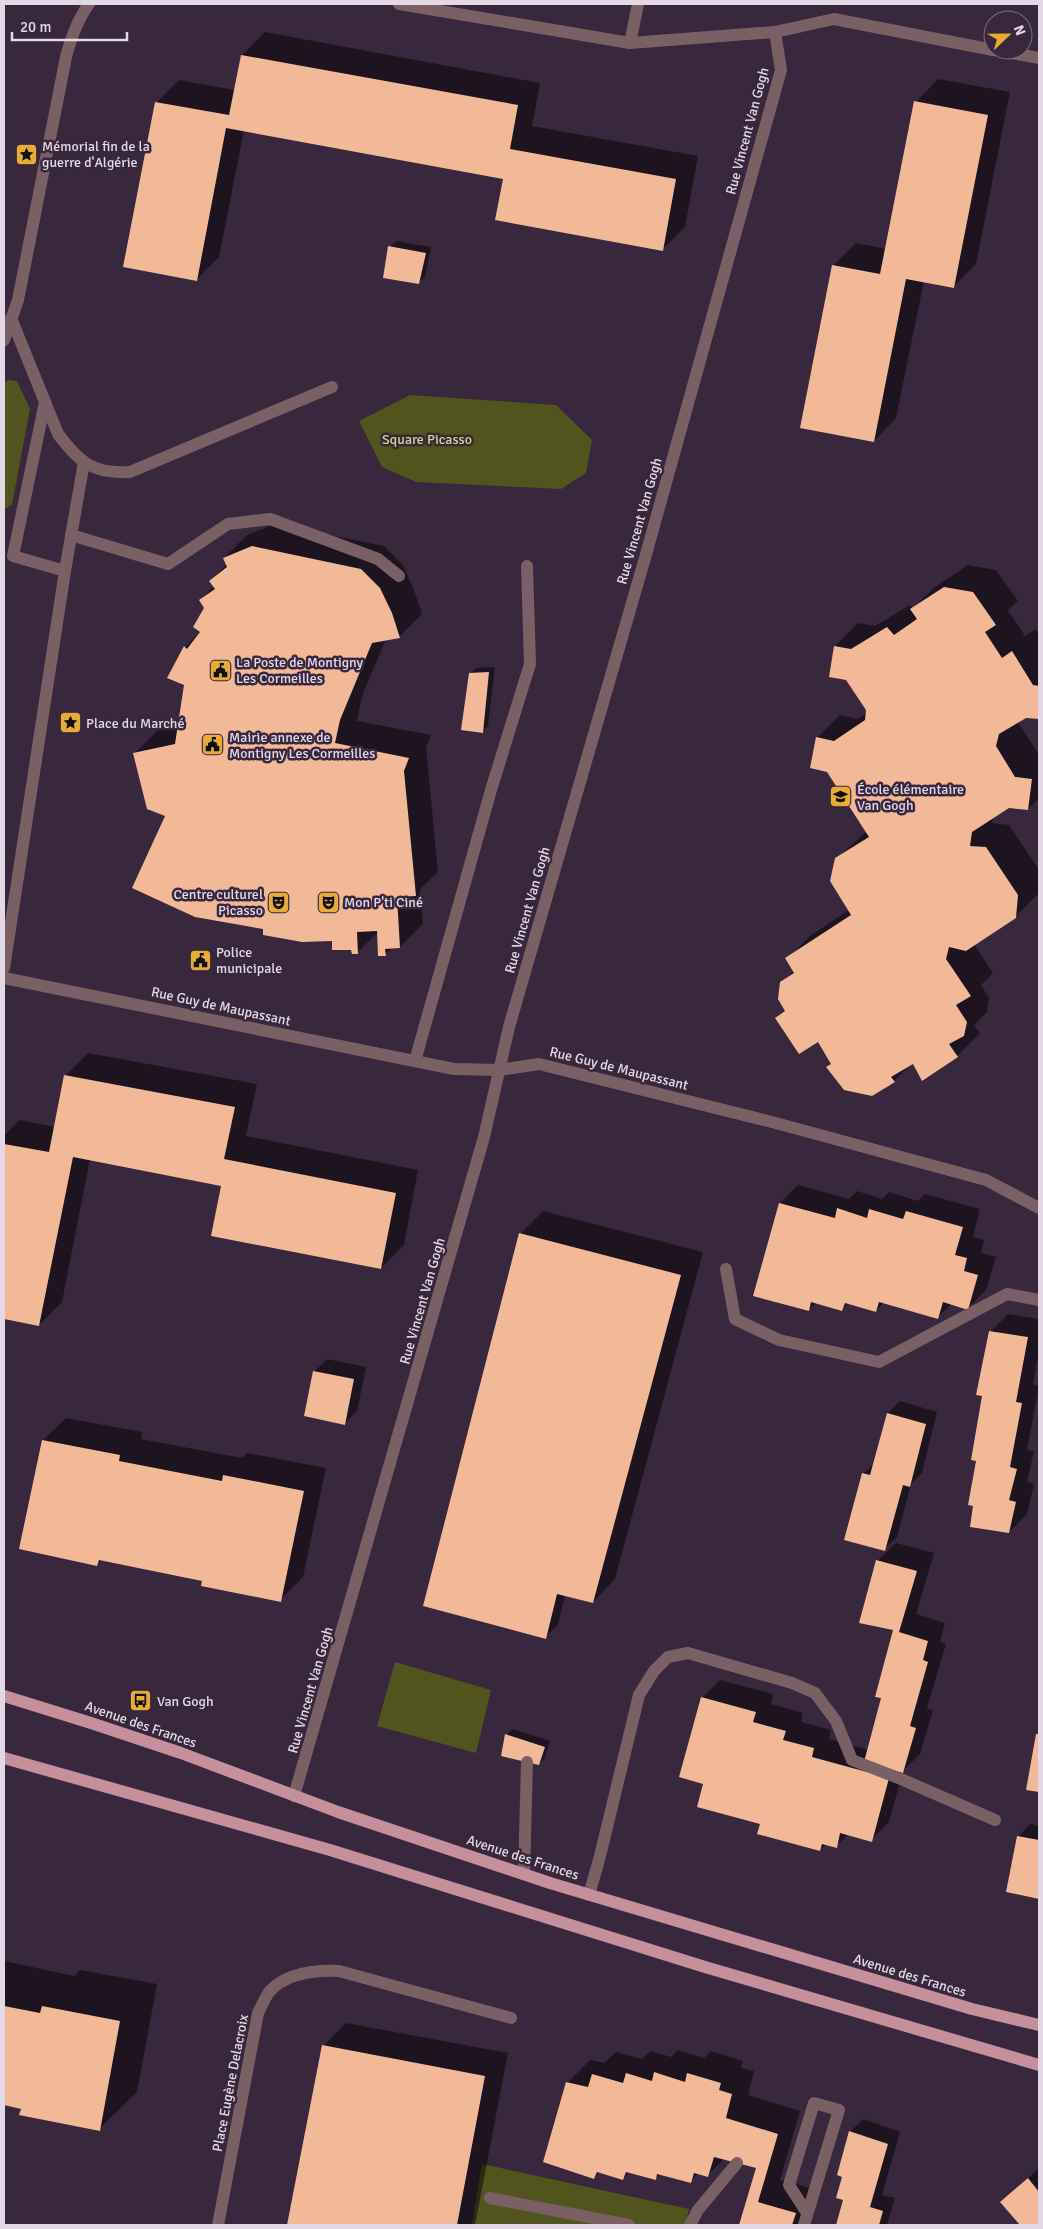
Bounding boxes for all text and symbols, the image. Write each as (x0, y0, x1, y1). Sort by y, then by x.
scale bar (12, 10, 128, 42)
north arrow (983, 10, 1033, 60)
text: 20 m (20, 18, 51, 36)
text: N (1010, 23, 1029, 38)
street label: Rue Vincent Van Gogh (722, 66, 773, 197)
place label: Mémorial fin de la guerre d'Algérie (42, 138, 150, 171)
place icon: Mémorial fin de la guerre d'Algérie (14, 142, 38, 166)
park label: Square Picasso (382, 431, 472, 448)
street label: Rue Vincent Van Gogh (613, 456, 666, 586)
place label: La Poste de Montigny Les Cormeilles (236, 654, 363, 687)
public building icon: La Poste de Montigny Les Cormeilles (208, 658, 232, 682)
place icon: Place du Marché (58, 711, 82, 735)
place label: Place du Marché (86, 715, 184, 732)
place label: Mairie annexe de Montigny Les Cormeilles (229, 729, 375, 762)
public building icon: Mairie annexe de Montigny Les Cormeilles (201, 733, 225, 757)
place label: École élémentaire Van Gogh (857, 781, 964, 814)
school or university icon: École élémentaire Van Gogh (829, 785, 853, 809)
street label: Rue Vincent Van Gogh (501, 845, 554, 975)
place label: Centre culturel Picasso (173, 886, 263, 919)
theatre icon: Centre culturel Picasso (267, 890, 291, 914)
theatre icon: Mon P'ti Ciné (316, 890, 340, 914)
place label: Mon P'ti Ciné (344, 894, 423, 911)
place label: Police municipale (216, 944, 282, 977)
public building icon: Police municipale (188, 948, 212, 972)
street label: Rue Guy de Maupassant (150, 983, 292, 1030)
street label: Rue Guy de Maupassant (548, 1043, 690, 1094)
street label: Rue Vincent Van Gogh (396, 1236, 449, 1366)
street label: Rue Vincent Van Gogh (284, 1625, 337, 1755)
bus stop icon: Van Gogh (129, 1689, 153, 1713)
place label: Van Gogh (157, 1693, 214, 1710)
street label: Avenue des Frances (83, 1697, 199, 1752)
street label: Avenue des Frances (465, 1831, 581, 1884)
street label: Avenue des Frances (851, 1950, 968, 2001)
street label: Place Eugène Delacroix (209, 2013, 252, 2153)

